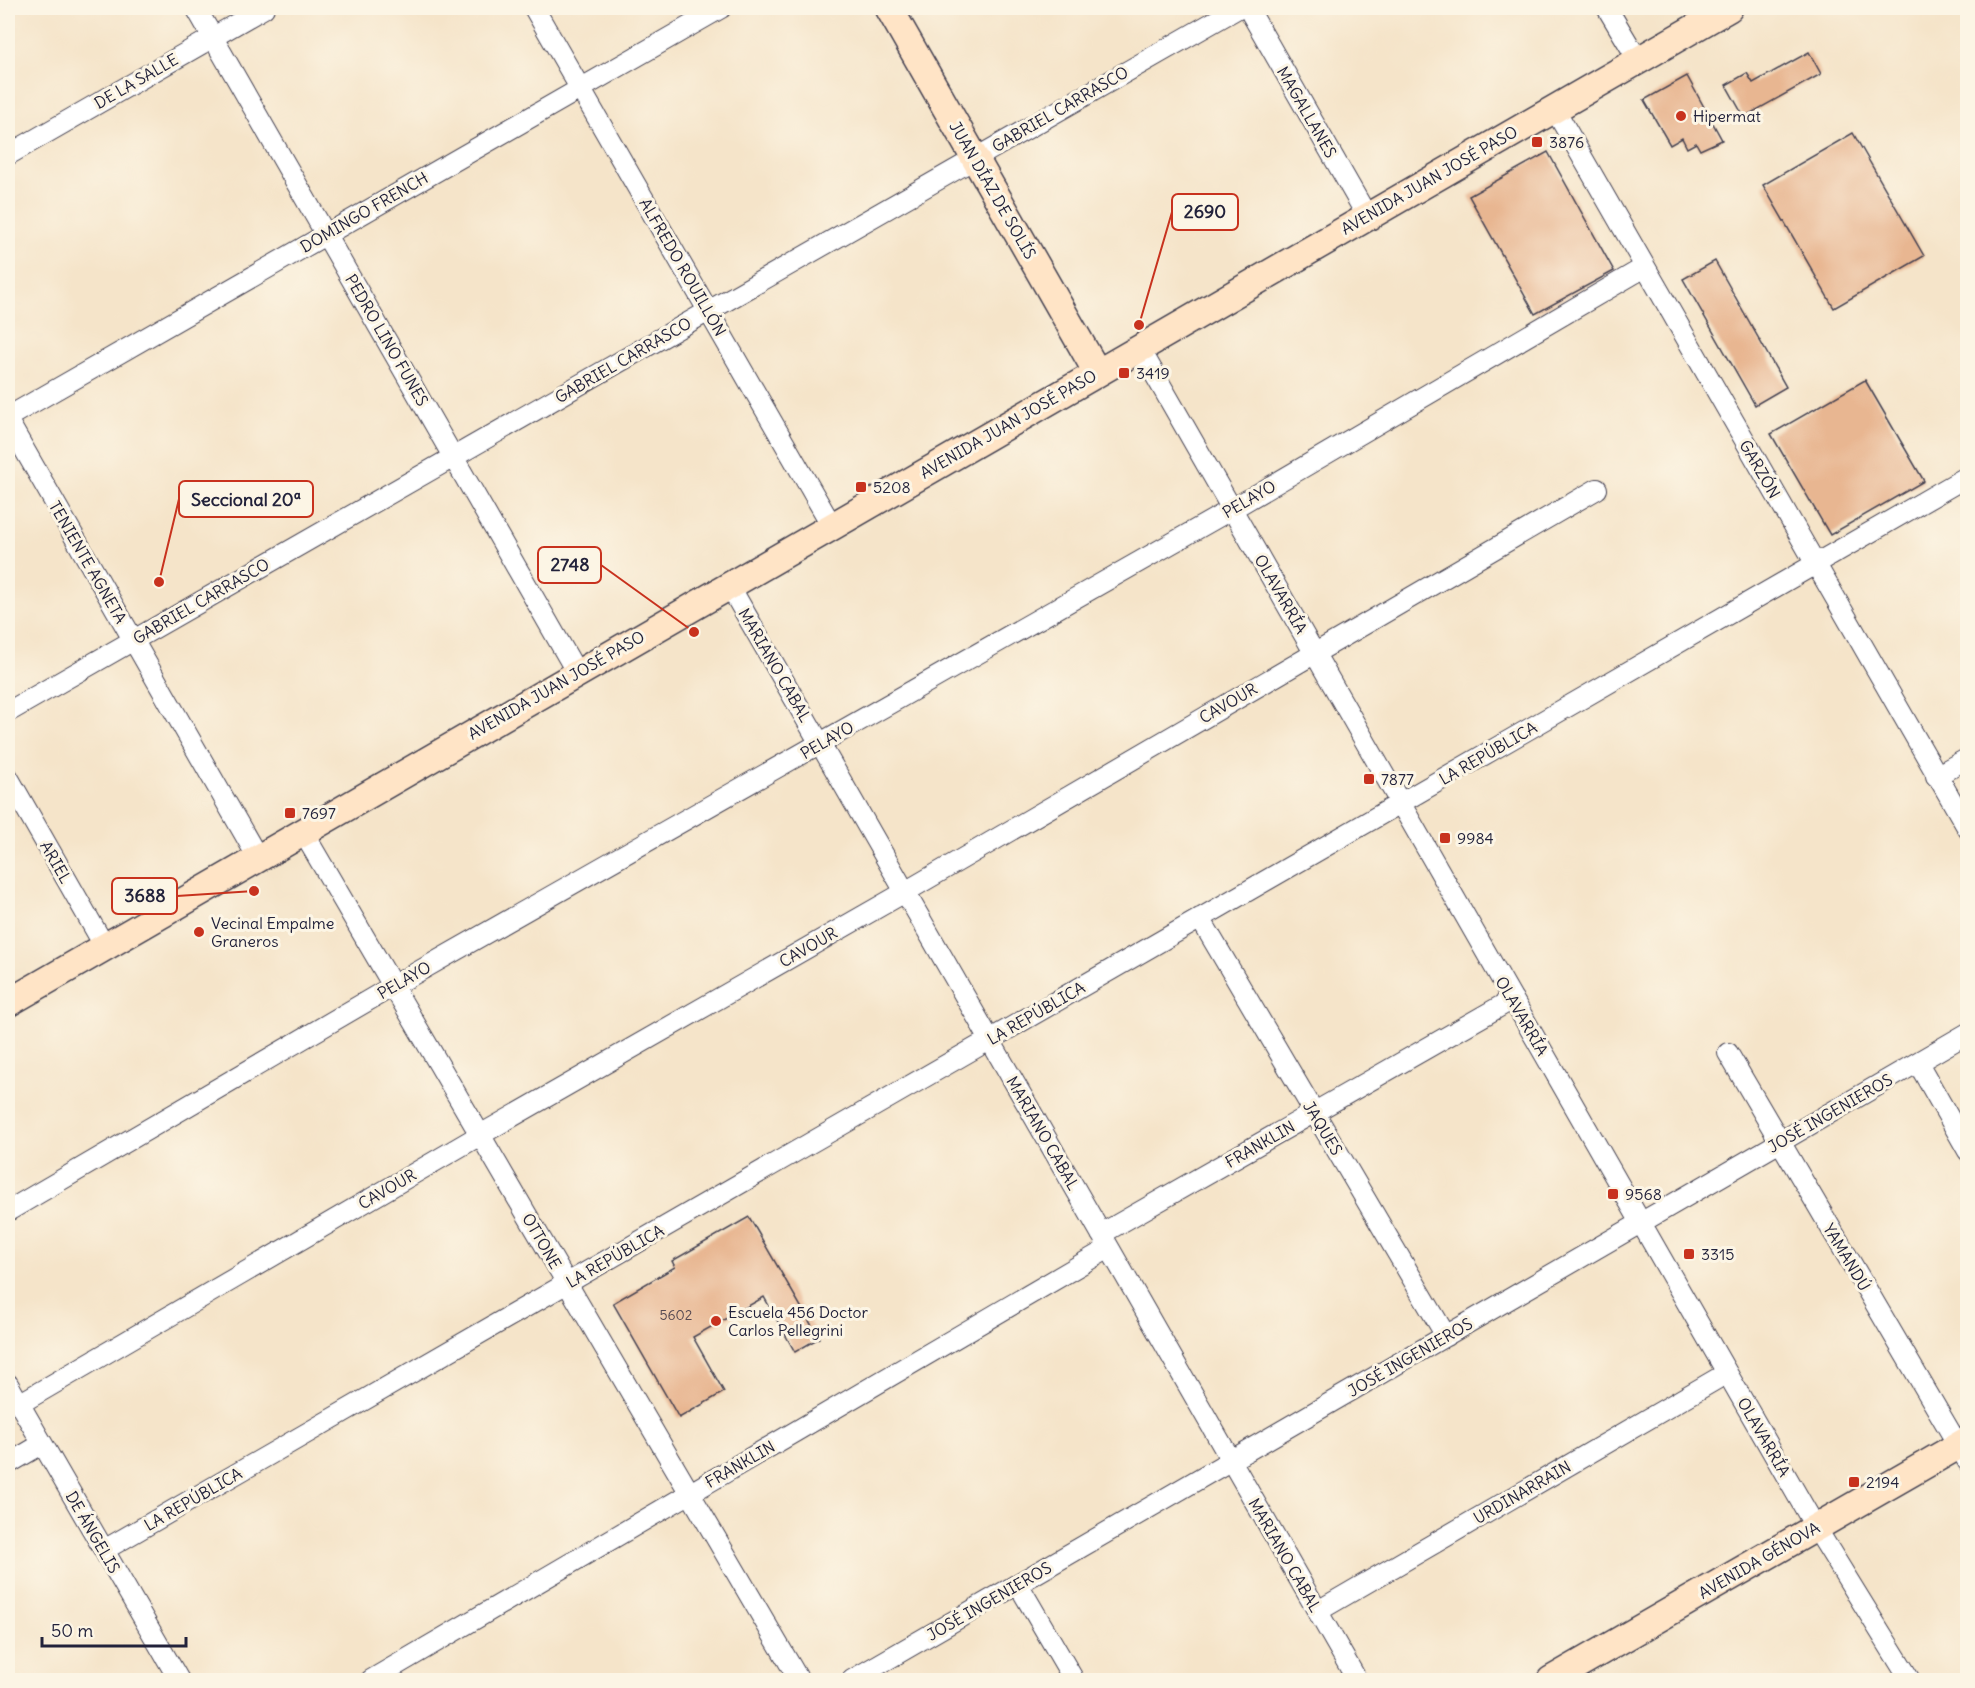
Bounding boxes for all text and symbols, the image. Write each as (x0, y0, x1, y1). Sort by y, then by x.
street label: DE LA SALLE (91, 49, 181, 113)
street label: GABRIEL CARRASCO (988, 62, 1132, 156)
street label: MAGALLANES (1273, 63, 1341, 161)
place label: Hipermat (1693, 106, 1762, 126)
marker: Hipermat (1674, 109, 1688, 123)
street label: JUAN DÍAZ DE SOLÍS (945, 117, 1041, 263)
street label: AVENIDA JUAN JOSÉ PASO (1337, 121, 1521, 239)
place label: 3876 (1549, 132, 1584, 152)
marker: 3876 (1530, 135, 1544, 149)
street label: DOMINGO FRENCH (297, 167, 431, 257)
callout: 2690 (1172, 194, 1238, 230)
street label: ALFREDO ROUILLÓN (635, 195, 731, 339)
text: 2690 (1184, 200, 1226, 223)
street label: PEDRO LINO FUNES (341, 271, 433, 410)
street label: GABRIEL CARRASCO (551, 313, 695, 407)
place label: 3419 (1136, 363, 1170, 383)
street label: AVENIDA JUAN JOSÉ PASO (916, 365, 1100, 483)
marker: 3419 (1117, 366, 1131, 380)
street label: GARZÓN (1735, 436, 1785, 502)
street label: PELAYO (1219, 476, 1279, 522)
place label: 5208 (873, 477, 911, 497)
marker: 5208 (854, 480, 868, 494)
callout: Seccional 20ª (179, 481, 313, 517)
text: Seccional 20ª (191, 488, 301, 511)
street label: TENIENTE AGNETA (45, 497, 131, 627)
callout: 2748 (538, 547, 601, 583)
street label: OLAVARRÍA (1250, 551, 1312, 637)
text: 2748 (550, 553, 590, 576)
street label: GABRIEL CARRASCO (129, 554, 273, 648)
street label: MARIANO CABAL (734, 604, 816, 726)
street label: AVENIDA JUAN JOSÉ PASO (464, 626, 648, 744)
street label: CAVOUR (1195, 678, 1261, 728)
street label: PELAYO (797, 717, 857, 763)
street label: LA REPÚBLICA (1436, 717, 1540, 789)
place label: 7877 (1381, 769, 1414, 789)
marker: 7877 (1362, 772, 1376, 786)
place label: 7697 (302, 803, 336, 823)
marker: 7697 (283, 806, 297, 820)
place label: 9984 (1457, 828, 1494, 848)
marker: 9984 (1438, 831, 1452, 845)
street label: ARIEL (36, 837, 76, 887)
callout: 3688 (112, 878, 177, 914)
text: 3688 (124, 884, 166, 907)
place label: Vecinal Empalme Graneros (211, 913, 334, 951)
street label: CAVOUR (775, 922, 841, 972)
marker: Vecinal Empalme Graneros (192, 925, 206, 939)
street label: PELAYO (374, 957, 434, 1003)
street label: OLAVARRÍA (1491, 973, 1553, 1059)
street label: LA REPÚBLICA (984, 977, 1088, 1049)
street label: JOSÉ INGENIEROS (1764, 1069, 1896, 1157)
street label: MARIANO CABAL (1002, 1072, 1084, 1194)
street label: JAQUES (1299, 1097, 1347, 1159)
street label: FRANKLIN (1222, 1116, 1298, 1172)
street label: CAVOUR (354, 1164, 420, 1214)
place label: 9568 (1625, 1184, 1662, 1204)
marker: 9568 (1606, 1187, 1620, 1201)
street label: OTTONE (518, 1210, 566, 1272)
street label: LA REPÚBLICA (563, 1220, 667, 1292)
street label: YAMANDÚ (1819, 1220, 1875, 1294)
place label: 3315 (1701, 1244, 1735, 1264)
marker: 3315 (1682, 1247, 1696, 1261)
place label: Escuela 456 Doctor Carlos Pellegrini (728, 1302, 869, 1340)
house number: 5602 (659, 1306, 693, 1324)
street label: JOSÉ INGENIEROS (1344, 1313, 1476, 1401)
marker: Escuela 456 Doctor Carlos Pellegrini (709, 1314, 723, 1328)
street label: OLAVARRÍA (1733, 1394, 1795, 1480)
street label: FRANKLIN (702, 1436, 778, 1492)
street label: URDINARRAIN (1470, 1456, 1574, 1528)
street label: LA REPÚBLICA (141, 1463, 245, 1535)
place label: 2194 (1866, 1472, 1900, 1492)
marker: 2194 (1847, 1475, 1861, 1489)
street label: DE ÁNGELIS (61, 1487, 125, 1577)
street label: MARIANO CABAL (1244, 1494, 1326, 1616)
street label: AVENIDA GÉNOVA (1695, 1517, 1823, 1603)
street label: JOSÉ INGENIEROS (923, 1557, 1055, 1645)
scale bar (42, 1610, 186, 1648)
text: 50 m (51, 1619, 93, 1642)

